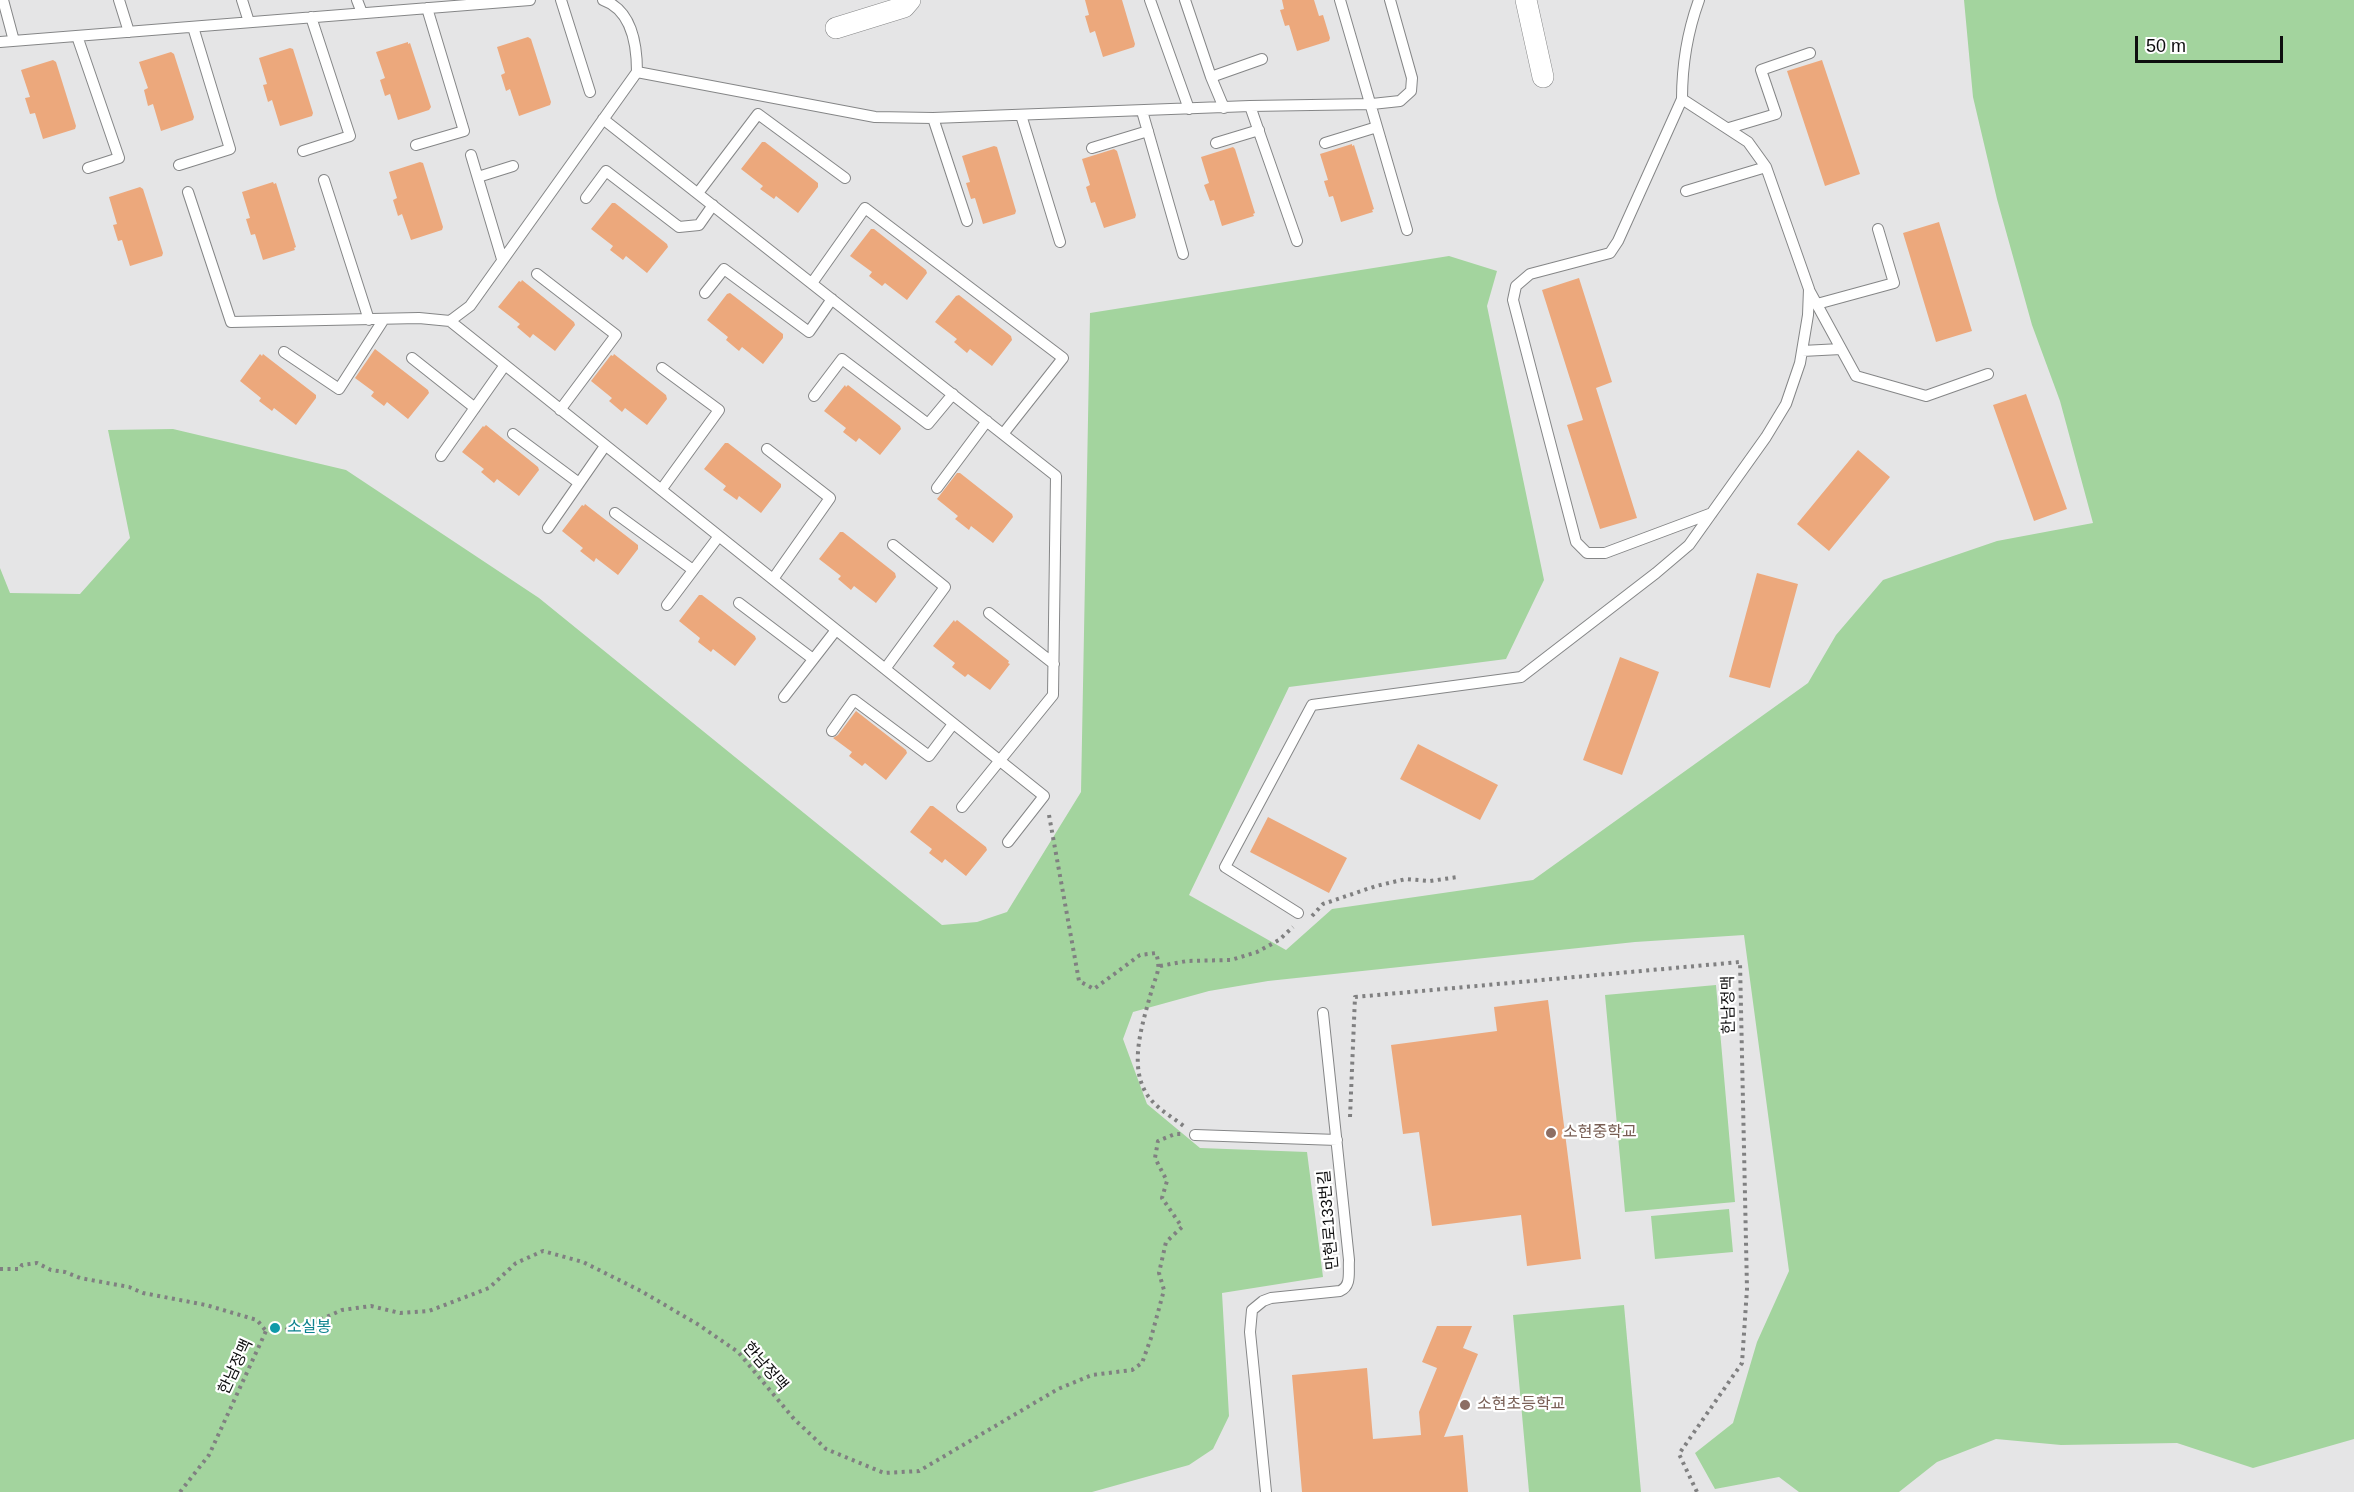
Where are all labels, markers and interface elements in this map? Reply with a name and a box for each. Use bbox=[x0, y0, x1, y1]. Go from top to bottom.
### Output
scale bar bbox=[2138, 24, 2286, 62]
text: 50 m bbox=[2146, 36, 2186, 56]
street label: 한남정맥 bbox=[1719, 975, 1739, 1035]
place label: 소현중학교 bbox=[1563, 1123, 1637, 1143]
marker: 소현중학교 bbox=[1544, 1126, 1558, 1140]
street label: 만현로133번길 bbox=[1315, 1169, 1343, 1271]
place label: 소실봉 bbox=[287, 1318, 331, 1338]
marker: 소실봉 bbox=[268, 1321, 282, 1335]
street label: 한남정맥 bbox=[215, 1336, 257, 1398]
street label: 한남정맥 bbox=[738, 1338, 792, 1396]
place label: 소현초등학교 bbox=[1477, 1395, 1565, 1415]
marker: 소현초등학교 bbox=[1458, 1398, 1472, 1412]

